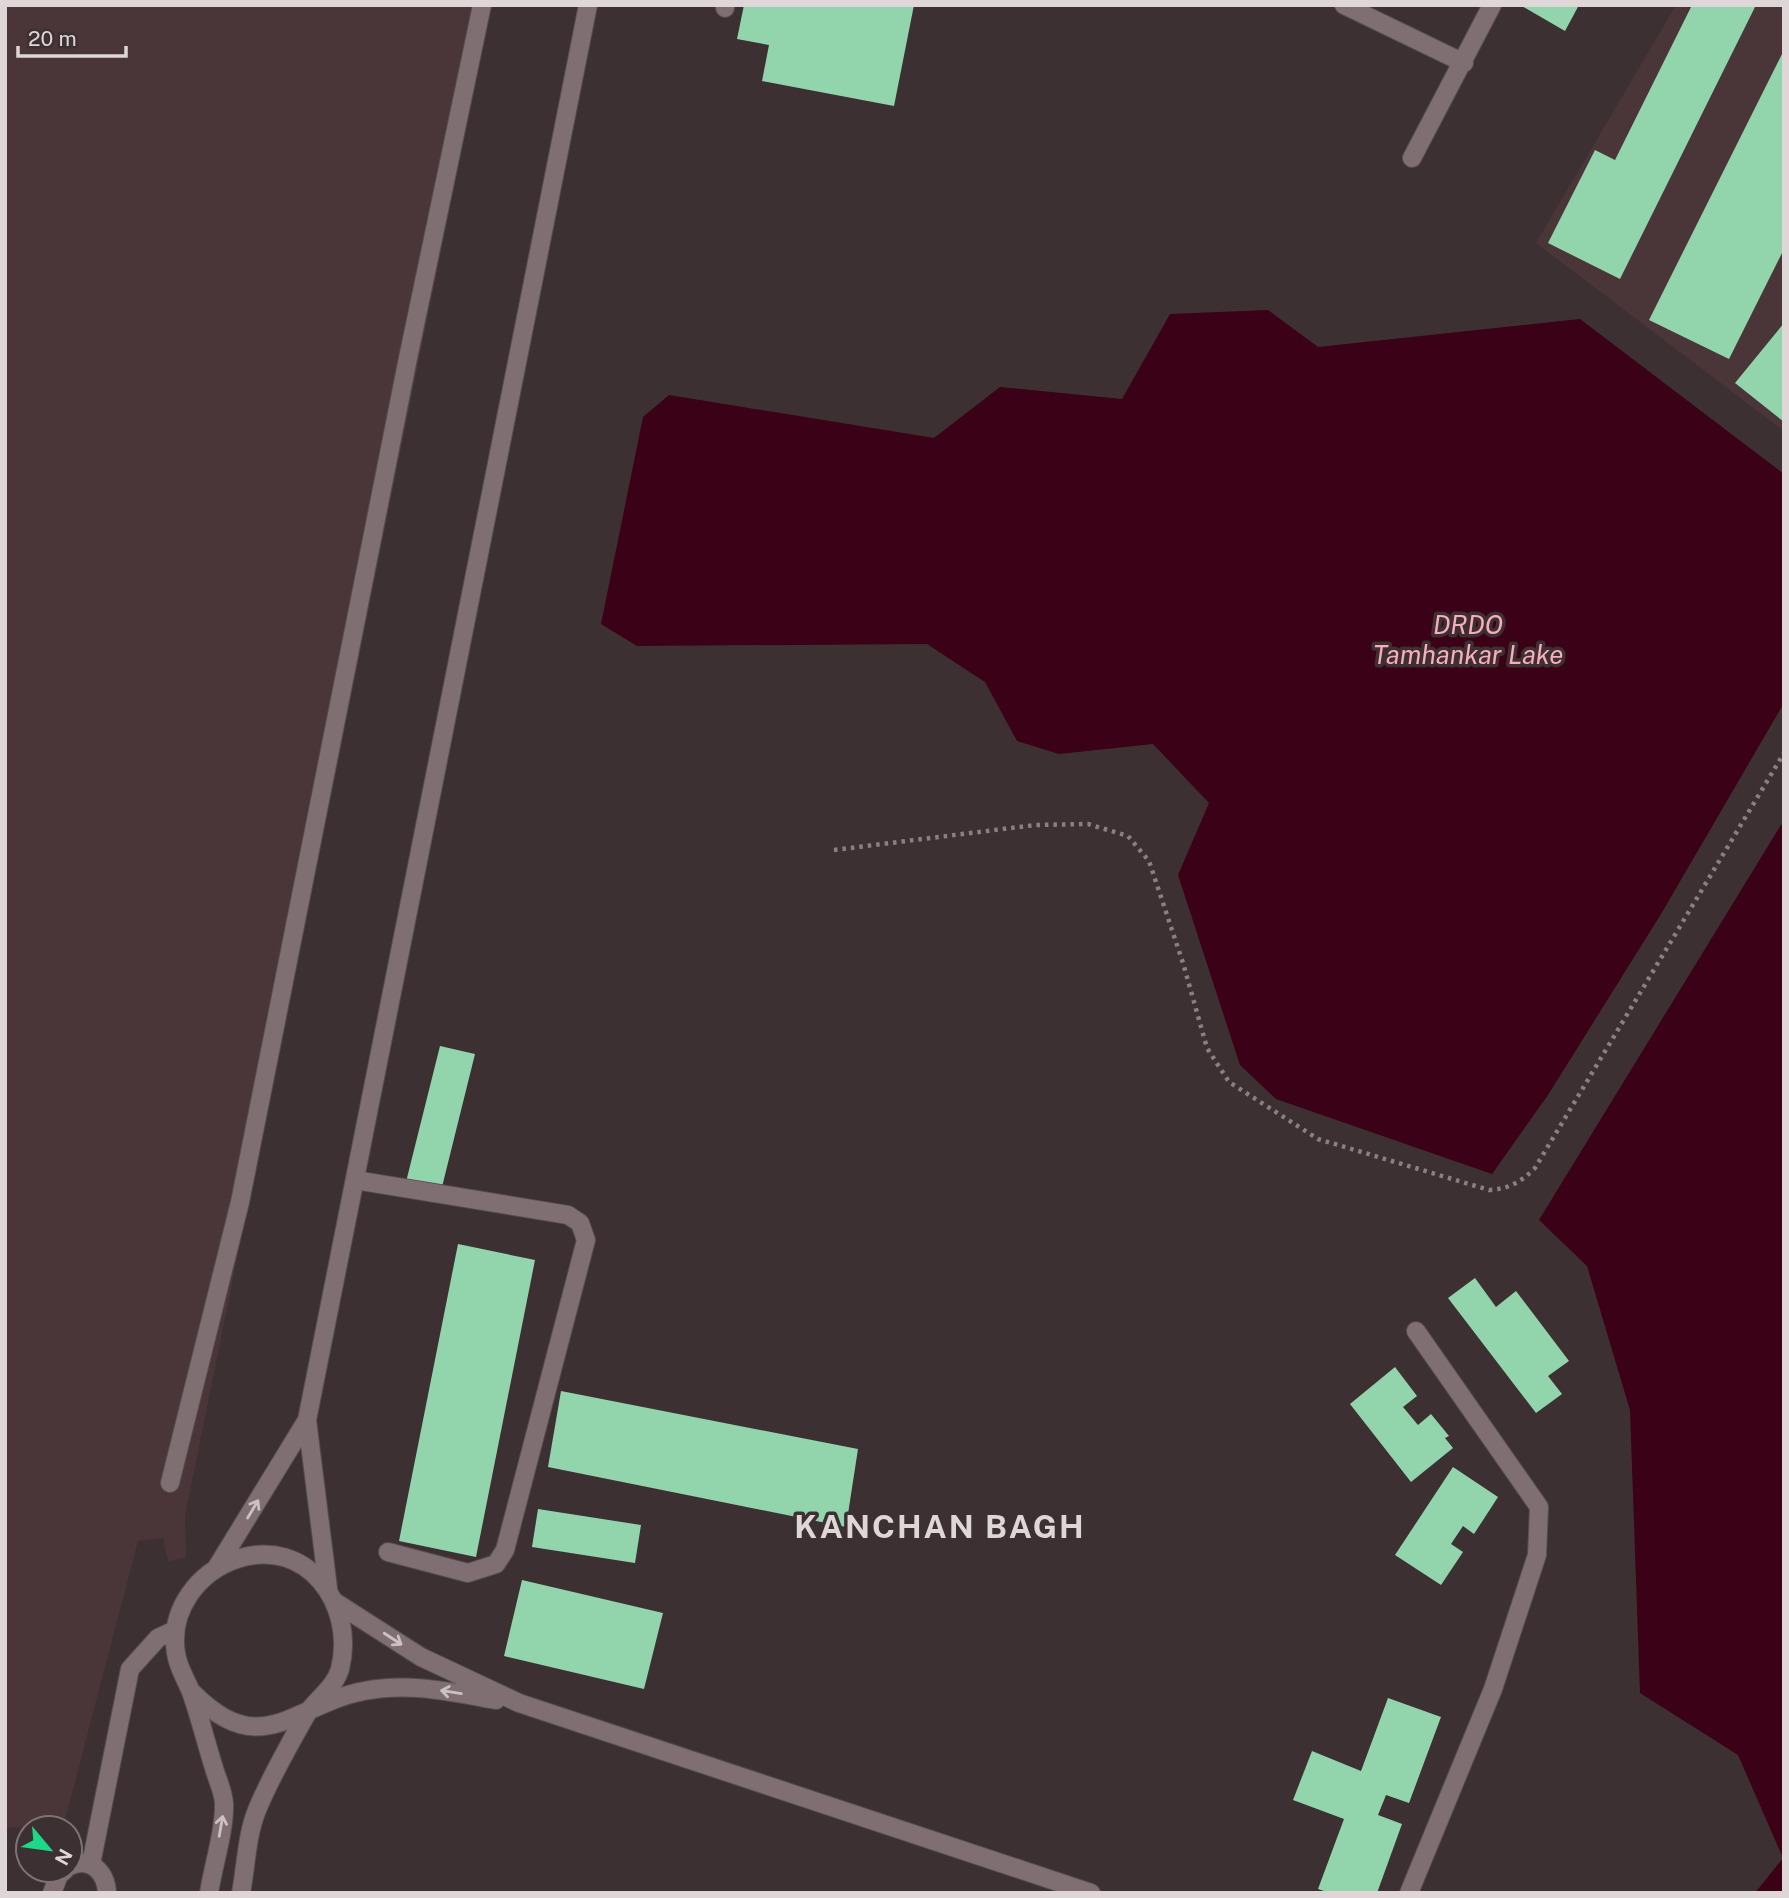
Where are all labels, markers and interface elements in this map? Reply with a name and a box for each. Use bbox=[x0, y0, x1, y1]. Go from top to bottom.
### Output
scale bar bbox=[18, 14, 126, 58]
text: 20 m bbox=[28, 26, 77, 51]
water label: DRDO Tamhankar Lake bbox=[1373, 609, 1563, 670]
one-way arrow bbox=[246, 1500, 260, 1520]
district label: KANCHAN BAGH bbox=[794, 1508, 1086, 1545]
one-way arrow bbox=[383, 1631, 402, 1646]
one-way arrow bbox=[440, 1685, 463, 1698]
north arrow bbox=[14, 1814, 84, 1884]
one-way arrow bbox=[214, 1815, 228, 1837]
text: N bbox=[51, 1845, 77, 1869]

